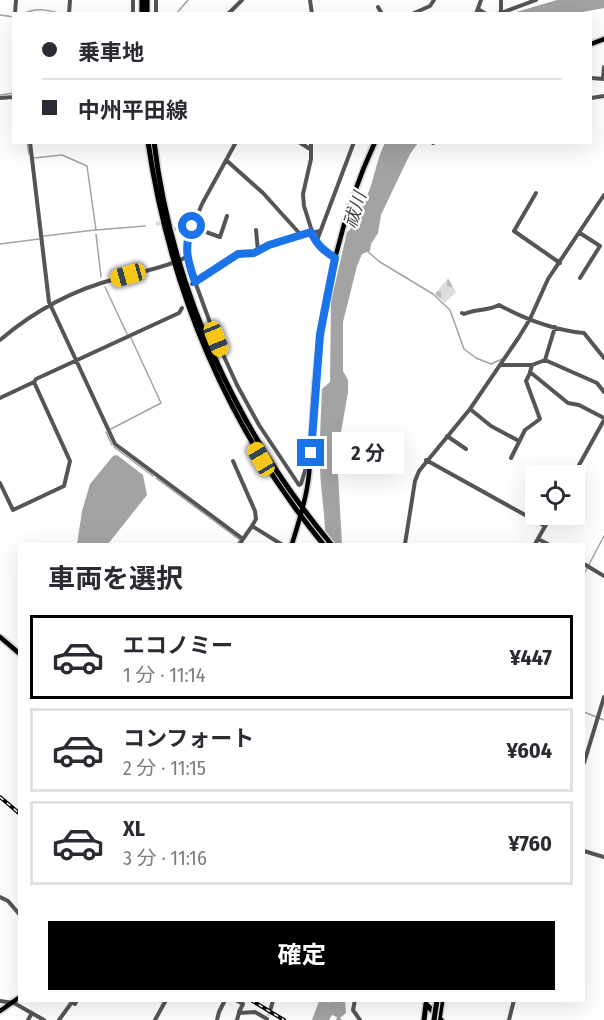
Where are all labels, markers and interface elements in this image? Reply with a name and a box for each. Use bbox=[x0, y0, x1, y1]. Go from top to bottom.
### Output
text: 乗車地 bbox=[78, 39, 144, 66]
text: 中州平田線 bbox=[78, 97, 188, 124]
water label: 祓川 bbox=[339, 188, 372, 231]
route start bbox=[178, 212, 205, 239]
car bbox=[108, 261, 148, 289]
car bbox=[201, 319, 231, 359]
callout: 2 分 bbox=[332, 432, 404, 474]
car bbox=[244, 439, 278, 479]
route end bbox=[297, 439, 324, 466]
text: 2 分 bbox=[351, 441, 385, 465]
map controls bbox=[525, 465, 585, 525]
button: locate bbox=[525, 465, 585, 525]
text: 車両を選択 bbox=[48, 563, 183, 595]
icon: car bbox=[51, 630, 105, 684]
text: エコノミー bbox=[123, 632, 233, 659]
text: ¥447 bbox=[510, 644, 552, 671]
text: 1 分 · 11:14 bbox=[123, 663, 205, 687]
icon: car bbox=[51, 723, 105, 777]
text: コンフォート bbox=[123, 725, 254, 752]
text: ¥604 bbox=[506, 737, 552, 764]
text: 2 分 · 11:15 bbox=[123, 756, 206, 780]
text: XL bbox=[123, 815, 145, 842]
icon: car bbox=[51, 816, 105, 870]
text: ¥760 bbox=[508, 830, 552, 857]
text: 3 分 · 11:16 bbox=[123, 846, 207, 870]
button: 確定 bbox=[48, 921, 555, 990]

